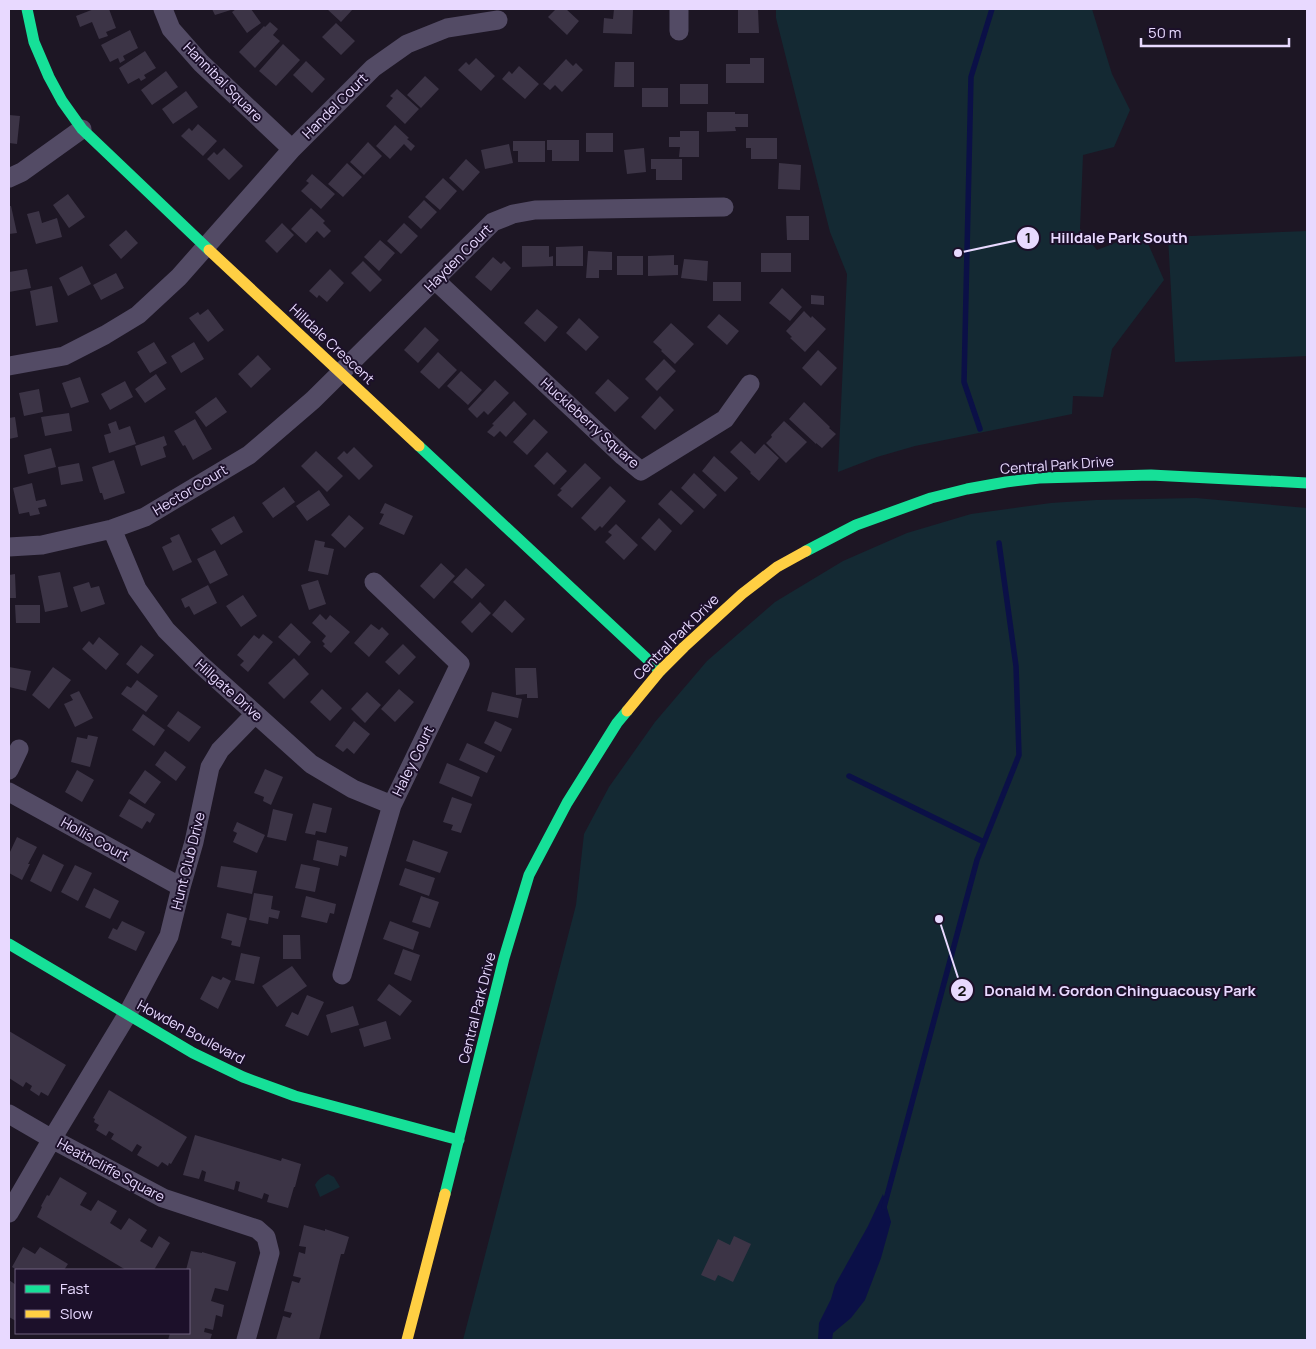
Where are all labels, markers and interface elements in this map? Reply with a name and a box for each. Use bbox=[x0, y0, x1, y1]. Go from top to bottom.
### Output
scale bar bbox=[1141, 15, 1288, 47]
text: 50 m bbox=[1148, 22, 1182, 43]
street label: Hannibal Square bbox=[179, 38, 267, 126]
street label: Handel Court bbox=[298, 68, 372, 143]
street label: Hayden Court bbox=[420, 219, 496, 296]
callout: Hilldale Park South bbox=[1015, 223, 1197, 253]
text: 1 bbox=[1025, 227, 1031, 248]
text: Hilldale Park South bbox=[1050, 227, 1188, 248]
street label: Hilldale Crescent bbox=[286, 299, 379, 388]
street label: Huckleberry Square bbox=[537, 373, 644, 472]
street label: Central Park Drive bbox=[999, 451, 1114, 478]
street label: Hector Court bbox=[149, 460, 231, 519]
street label: Central Park Drive bbox=[629, 590, 723, 684]
street label: Hillgate Drive bbox=[192, 654, 267, 725]
street label: Haley Court bbox=[387, 722, 438, 799]
street label: Hunt Club Drive bbox=[166, 810, 209, 912]
street label: Hollis Court bbox=[58, 812, 133, 865]
street label: Central Park Drive bbox=[454, 950, 500, 1065]
callout: Donald M. Gordon Chinguacousy Park bbox=[949, 975, 1265, 1005]
text: 2 bbox=[958, 980, 967, 1001]
text: Donald M. Gordon Chinguacousy Park bbox=[984, 980, 1257, 1001]
street label: Howden Boulevard bbox=[134, 995, 248, 1068]
street label: Heathcliffe Square bbox=[54, 1133, 168, 1206]
legend bbox=[15, 1269, 190, 1334]
text: Fast bbox=[60, 1278, 89, 1299]
text: Slow bbox=[60, 1303, 93, 1324]

